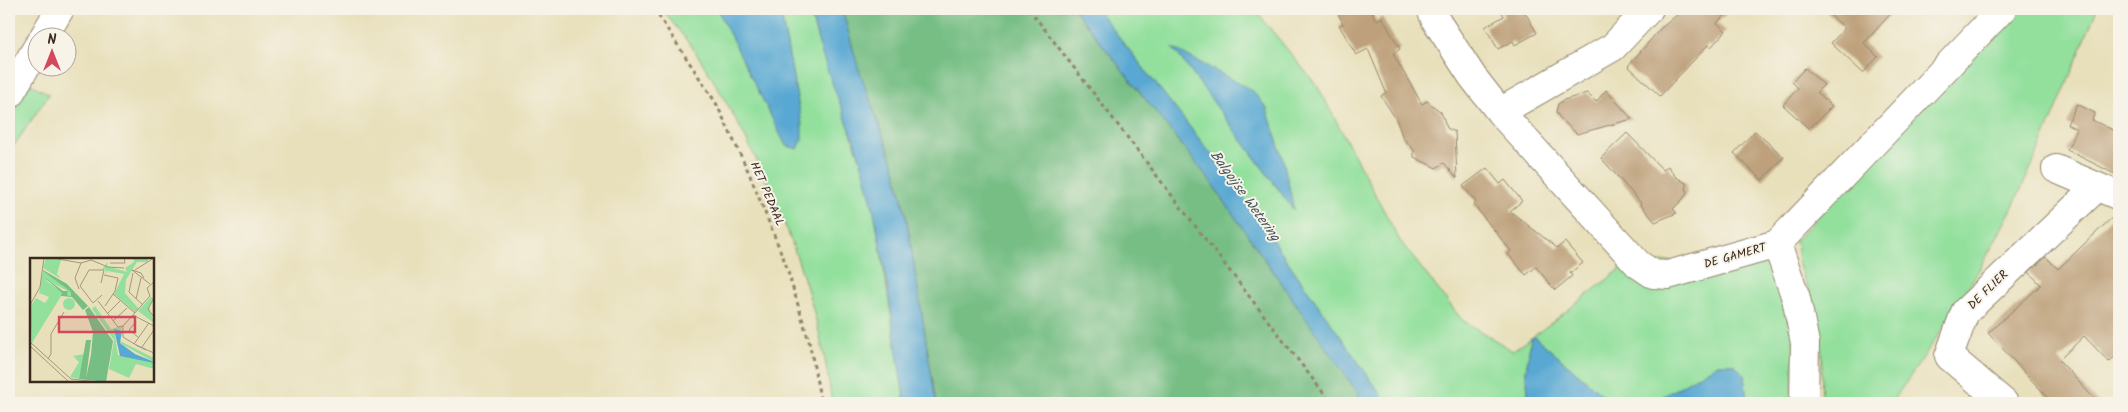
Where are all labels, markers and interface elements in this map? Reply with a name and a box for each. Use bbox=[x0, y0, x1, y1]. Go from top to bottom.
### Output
north arrow bbox=[28, 28, 78, 78]
text: N bbox=[48, 29, 57, 51]
water label: Balgoijse Wetering bbox=[1204, 146, 1286, 247]
street label: HET PEDAAL bbox=[745, 159, 789, 229]
street label: DE GAMERT bbox=[1702, 238, 1770, 274]
inset map bbox=[30, 258, 154, 382]
street label: DE FLIER bbox=[1963, 266, 2013, 314]

